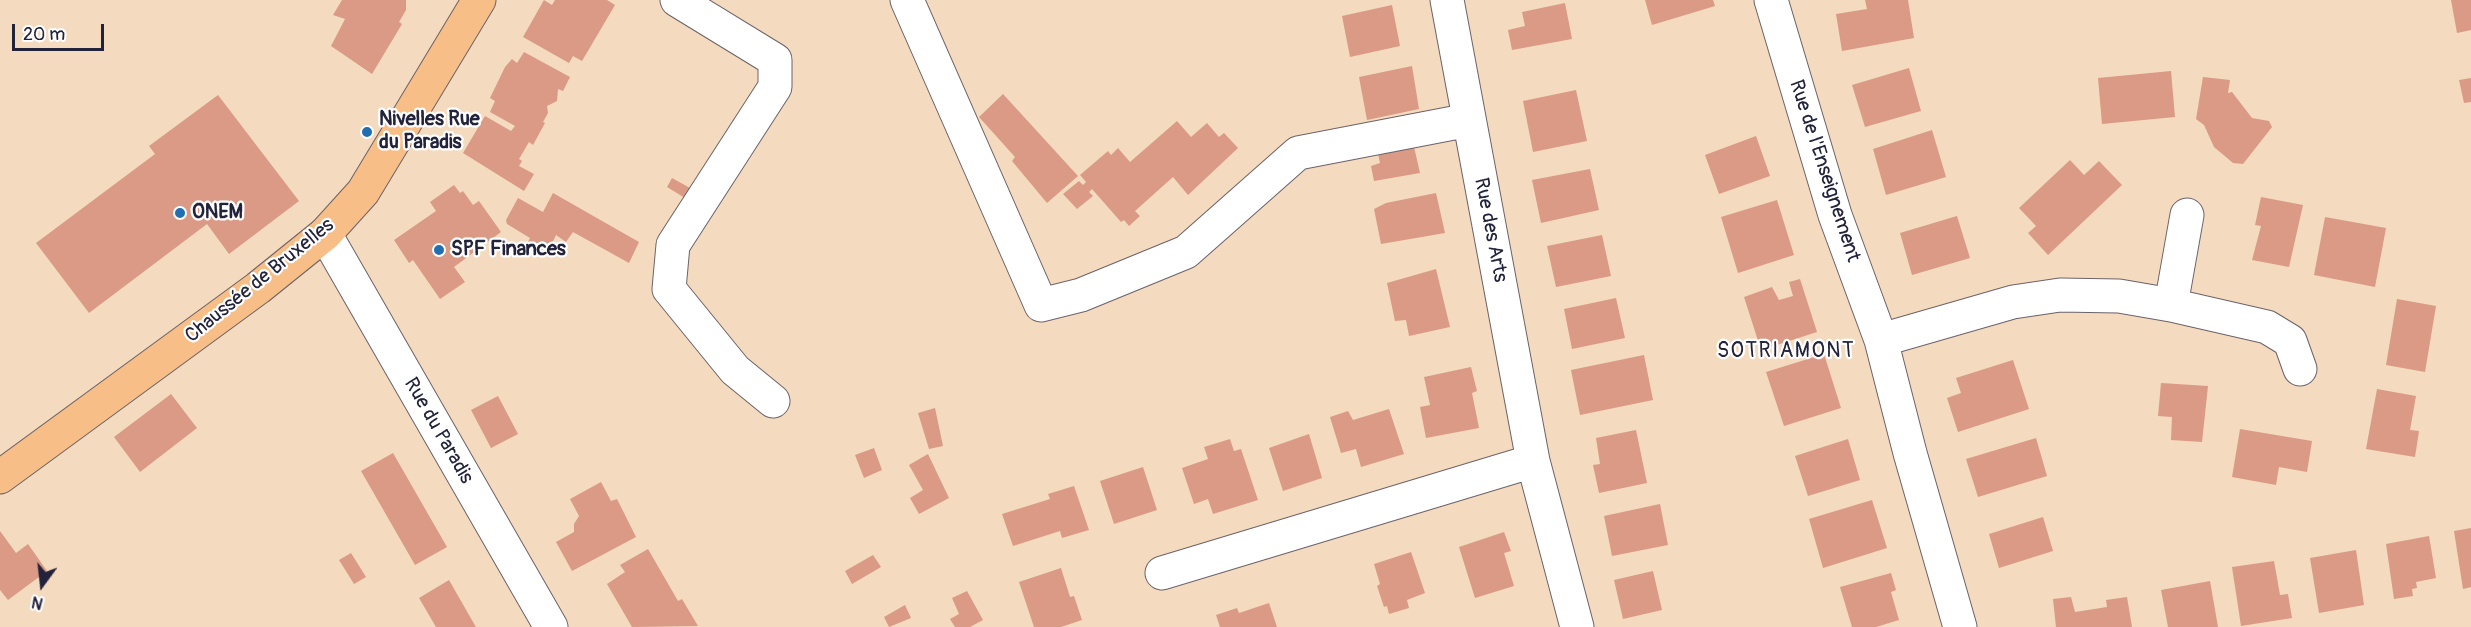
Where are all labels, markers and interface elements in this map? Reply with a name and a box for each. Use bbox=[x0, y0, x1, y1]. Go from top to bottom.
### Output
scale bar bbox=[15, 12, 106, 50]
text: 20 m bbox=[23, 23, 65, 46]
street label: Rue de l'Enseignement bbox=[1783, 77, 1865, 265]
place label: Nivelles Rue du Paradis bbox=[379, 108, 480, 155]
marker: Nivelles Rue du Paradis bbox=[360, 125, 374, 139]
street label: Rue des Arts bbox=[1468, 176, 1512, 284]
place label: ONEM bbox=[192, 201, 243, 225]
marker: ONEM bbox=[173, 206, 187, 220]
street label: Chaussée de Bruxelles bbox=[181, 214, 339, 348]
place label: SPF Finances bbox=[451, 238, 566, 262]
marker: SPF Finances bbox=[432, 243, 446, 257]
district label: SOTRIAMONT bbox=[1717, 339, 1855, 365]
street label: Rue du Paradis bbox=[398, 374, 478, 488]
north arrow bbox=[12, 555, 72, 615]
text: N bbox=[30, 591, 45, 613]

